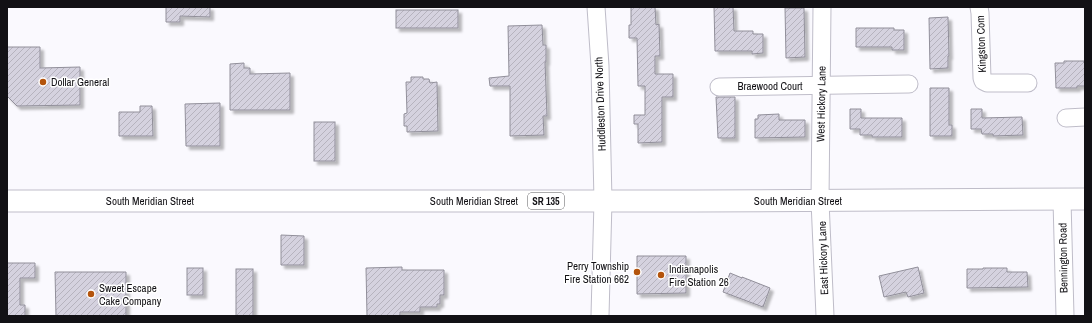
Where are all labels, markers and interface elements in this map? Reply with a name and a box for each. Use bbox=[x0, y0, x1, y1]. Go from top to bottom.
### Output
street label: Kingston Com bbox=[973, 15, 989, 73]
street label: Huddleston Drive North bbox=[591, 57, 609, 151]
street label: West Hickory Lane bbox=[813, 66, 829, 142]
place label: Dollar General bbox=[51, 75, 109, 89]
marker: Dollar General bbox=[38, 77, 48, 87]
street label: Braewood Court bbox=[737, 79, 803, 93]
road number: SR 135 bbox=[528, 193, 564, 209]
street label: South Meridian Street bbox=[106, 194, 195, 208]
street label: South Meridian Street bbox=[430, 194, 519, 208]
street label: South Meridian Street bbox=[754, 194, 843, 208]
street label: East Hickory Lane bbox=[815, 221, 831, 295]
street label: Bennington Road bbox=[1055, 223, 1071, 293]
place label: Perry Township Fire Station 662 bbox=[564, 259, 629, 286]
place label: Indianapolis Fire Station 26 bbox=[669, 262, 729, 289]
marker: Perry Township Fire Station 662 bbox=[632, 267, 642, 277]
marker: Indianapolis Fire Station 26 bbox=[656, 270, 666, 280]
place label: Sweet Escape Cake Company bbox=[99, 281, 162, 308]
marker: Sweet Escape Cake Company bbox=[86, 289, 96, 299]

